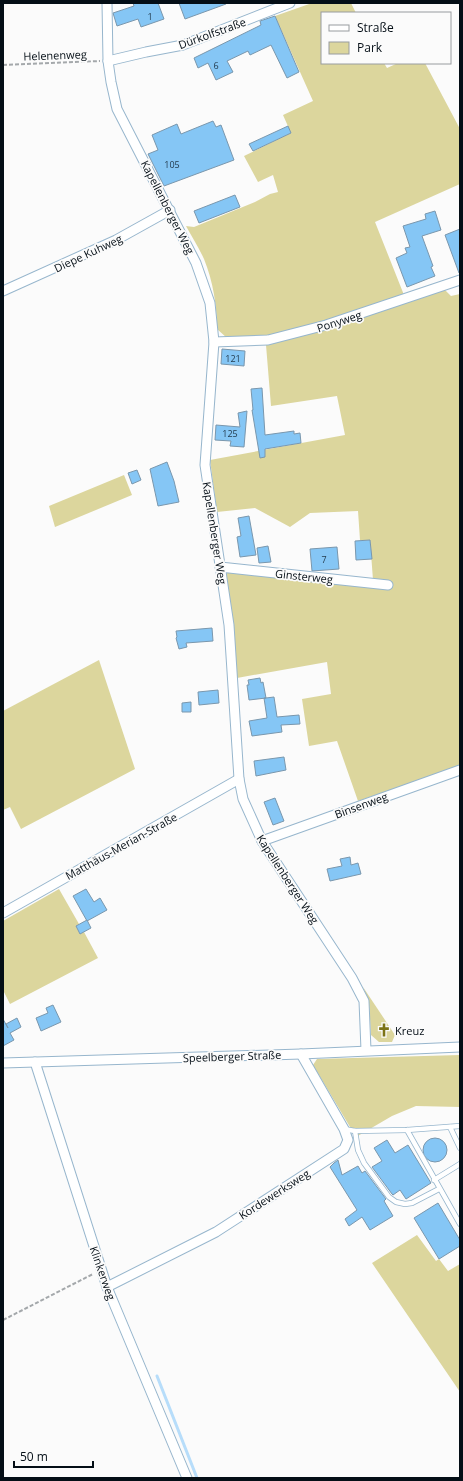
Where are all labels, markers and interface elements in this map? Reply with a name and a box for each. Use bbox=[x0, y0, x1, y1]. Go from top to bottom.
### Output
house number: 1 bbox=[147, 10, 153, 23]
legend bbox=[321, 12, 451, 64]
street label: Dürkolfstraße bbox=[176, 14, 248, 52]
text: Straße bbox=[357, 19, 394, 36]
text: Park bbox=[357, 39, 383, 56]
street label: Helenenweg bbox=[23, 46, 87, 64]
house number: 6 bbox=[213, 59, 219, 72]
street label: Kapellenberger Weg bbox=[138, 158, 198, 257]
house number: 105 bbox=[164, 158, 180, 171]
street label: Diepe Kuhweg bbox=[51, 231, 125, 275]
street label: Ponyweg bbox=[315, 307, 363, 335]
house number: 121 bbox=[225, 352, 241, 365]
house number: 125 bbox=[222, 427, 238, 440]
street label: Kapellenberger Weg bbox=[200, 481, 231, 585]
house number: 7 bbox=[321, 553, 327, 566]
street label: Ginsterweg bbox=[274, 566, 334, 586]
street label: Binsenweg bbox=[332, 788, 390, 822]
street label: Matthäus-Merian-Straße bbox=[62, 809, 180, 883]
street label: Kapellenberger Weg bbox=[254, 832, 322, 926]
church icon: Kreuz bbox=[376, 1022, 392, 1038]
place label: Kreuz bbox=[395, 1023, 424, 1038]
street label: Speelberger Straße bbox=[183, 1047, 281, 1065]
street label: Kordewerksweg bbox=[236, 1165, 312, 1223]
street label: Klinkerweg bbox=[87, 1244, 119, 1302]
scale bar bbox=[14, 1443, 93, 1469]
text: 50 m bbox=[20, 1448, 48, 1465]

